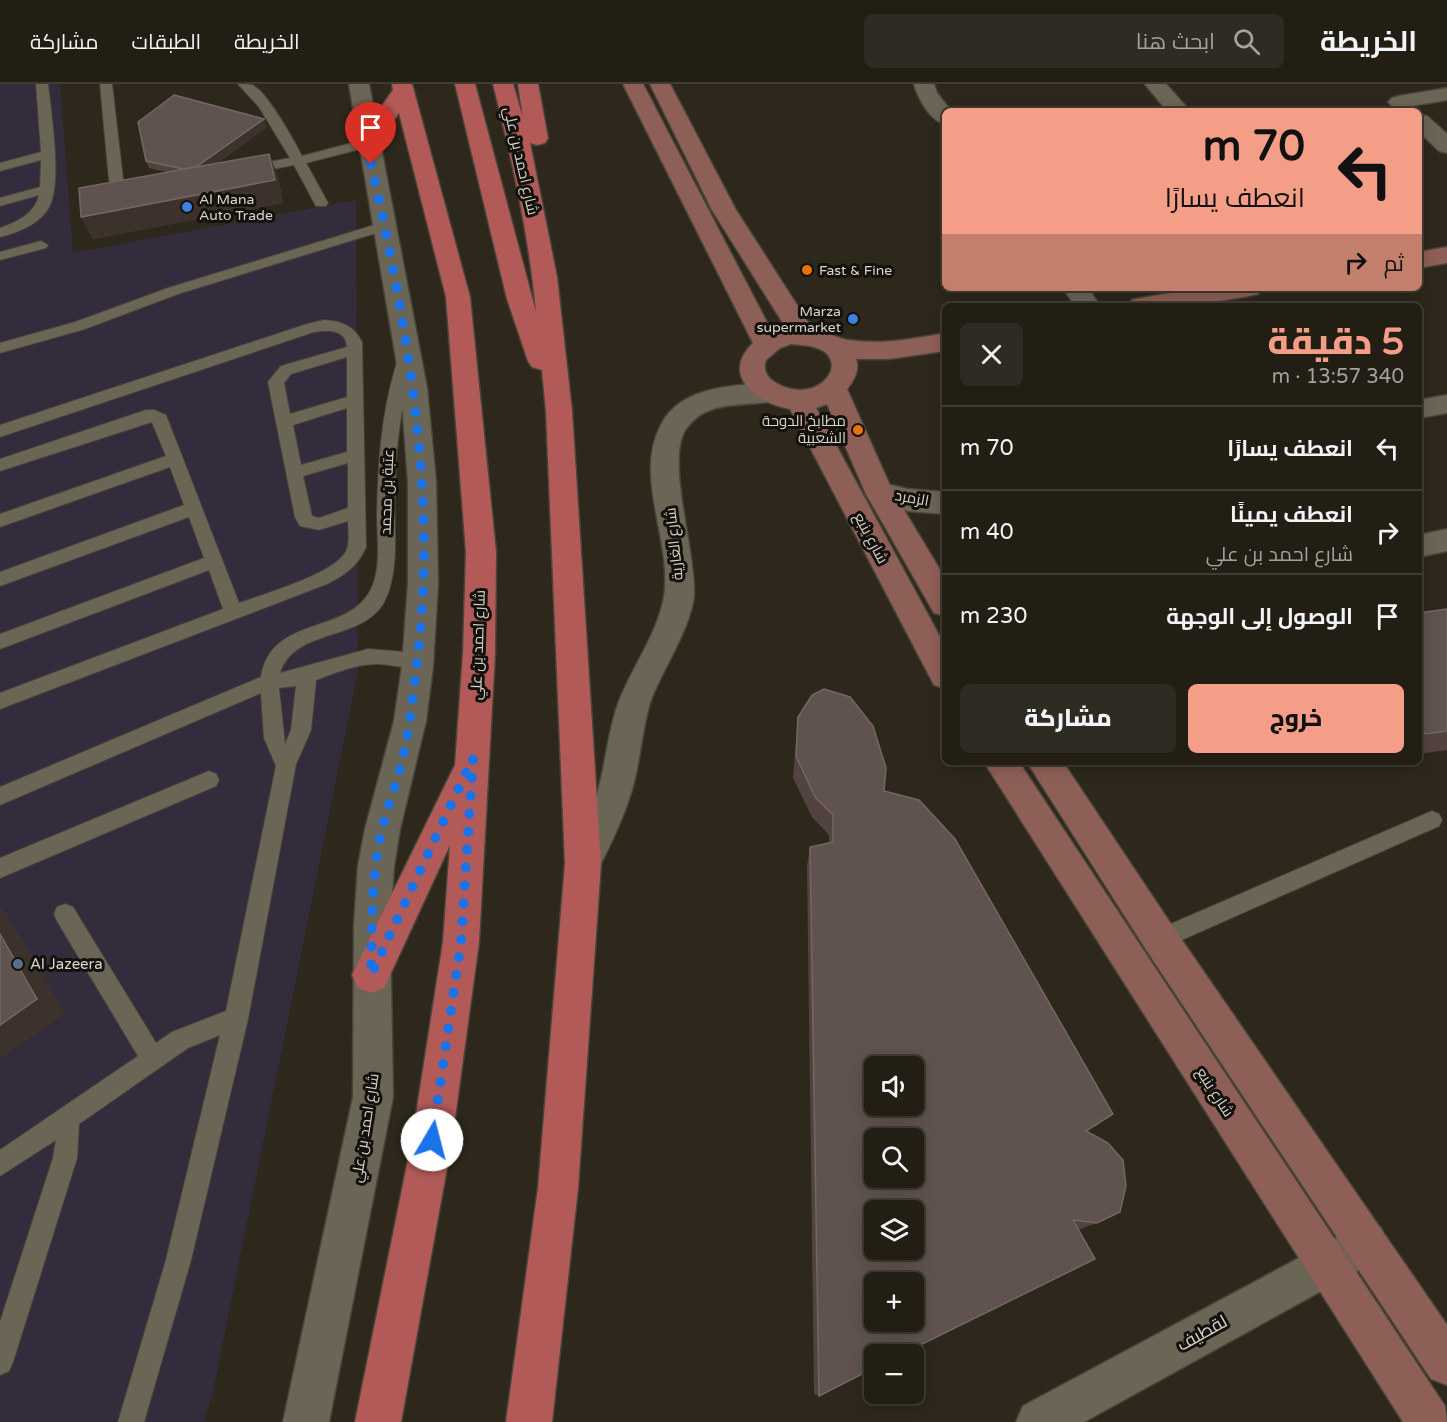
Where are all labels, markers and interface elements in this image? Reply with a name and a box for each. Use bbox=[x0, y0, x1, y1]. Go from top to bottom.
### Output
search box bbox=[864, 14, 1284, 68]
icon: search bbox=[1230, 25, 1263, 58]
text: الخريطة bbox=[1320, 25, 1417, 59]
text: ابحث هنا bbox=[1136, 29, 1215, 55]
text: مشاركة bbox=[30, 30, 99, 55]
text: الطبقات bbox=[132, 30, 201, 55]
text: الخريطة bbox=[234, 30, 300, 55]
pin bbox=[345, 102, 396, 164]
street label: شارع احمد بن علي bbox=[497, 105, 542, 217]
icon: arrive bbox=[354, 111, 387, 144]
text: 70 m bbox=[1203, 121, 1305, 172]
icon: left bbox=[1326, 132, 1404, 210]
text: انعطف يسارًا bbox=[1165, 182, 1305, 215]
place label: Al Mana Auto Trade bbox=[199, 191, 273, 224]
marker: Al Mana Auto Trade bbox=[180, 200, 194, 214]
icon: right bbox=[1339, 246, 1372, 279]
text: ثم bbox=[1384, 251, 1404, 277]
place label: Fast & Fine bbox=[819, 262, 892, 279]
marker: Fast & Fine bbox=[800, 263, 814, 277]
place label: Marza supermarket bbox=[757, 303, 842, 336]
marker: Marza supermarket bbox=[846, 312, 860, 326]
text: 5 دقيقة bbox=[1267, 321, 1404, 364]
button: close bbox=[960, 323, 1023, 386]
text: 340 m · 13:57 bbox=[1272, 365, 1404, 389]
place label: مطابخ الدوحة الشعبية bbox=[762, 412, 846, 447]
marker: مطابخ الدوحة الشعبية bbox=[851, 423, 865, 437]
icon: left bbox=[1371, 432, 1404, 465]
text: 70 m bbox=[960, 435, 1014, 461]
text: انعطف يسارًا bbox=[1227, 436, 1353, 462]
street label: عتبة بن محمد bbox=[377, 449, 398, 535]
street label: الزمرد bbox=[894, 486, 930, 510]
text: انعطف يمينًا bbox=[1230, 502, 1353, 528]
street label: شارع الغارية bbox=[661, 507, 689, 581]
street label: شارع ينبع bbox=[848, 509, 892, 568]
icon: right bbox=[1371, 516, 1404, 549]
text: 40 m bbox=[960, 519, 1014, 545]
text: شارع احمد بن علي bbox=[1206, 543, 1353, 567]
street label: شارع احمد بن علي bbox=[467, 590, 492, 701]
icon: arrive bbox=[1371, 600, 1404, 633]
text: 230 m bbox=[960, 603, 1027, 629]
text: الوصول إلى الوجهة bbox=[1166, 604, 1353, 630]
button: مشاركة bbox=[960, 684, 1176, 753]
button: خروج bbox=[1188, 684, 1404, 753]
place label: Al Jazeera bbox=[30, 955, 103, 973]
marker: Al Jazeera bbox=[11, 957, 25, 971]
map controls bbox=[864, 1056, 924, 1404]
button: sound bbox=[864, 1056, 924, 1116]
street label: شارع ينبع bbox=[1191, 1064, 1238, 1121]
street label: شارع احمد بن علي bbox=[347, 1072, 385, 1184]
position arrow bbox=[400, 1108, 464, 1172]
button: search bbox=[864, 1128, 924, 1188]
button: layers bbox=[864, 1200, 924, 1260]
button: + bbox=[864, 1272, 924, 1332]
street label: لقطيف bbox=[1173, 1310, 1231, 1356]
button: − bbox=[864, 1344, 924, 1404]

